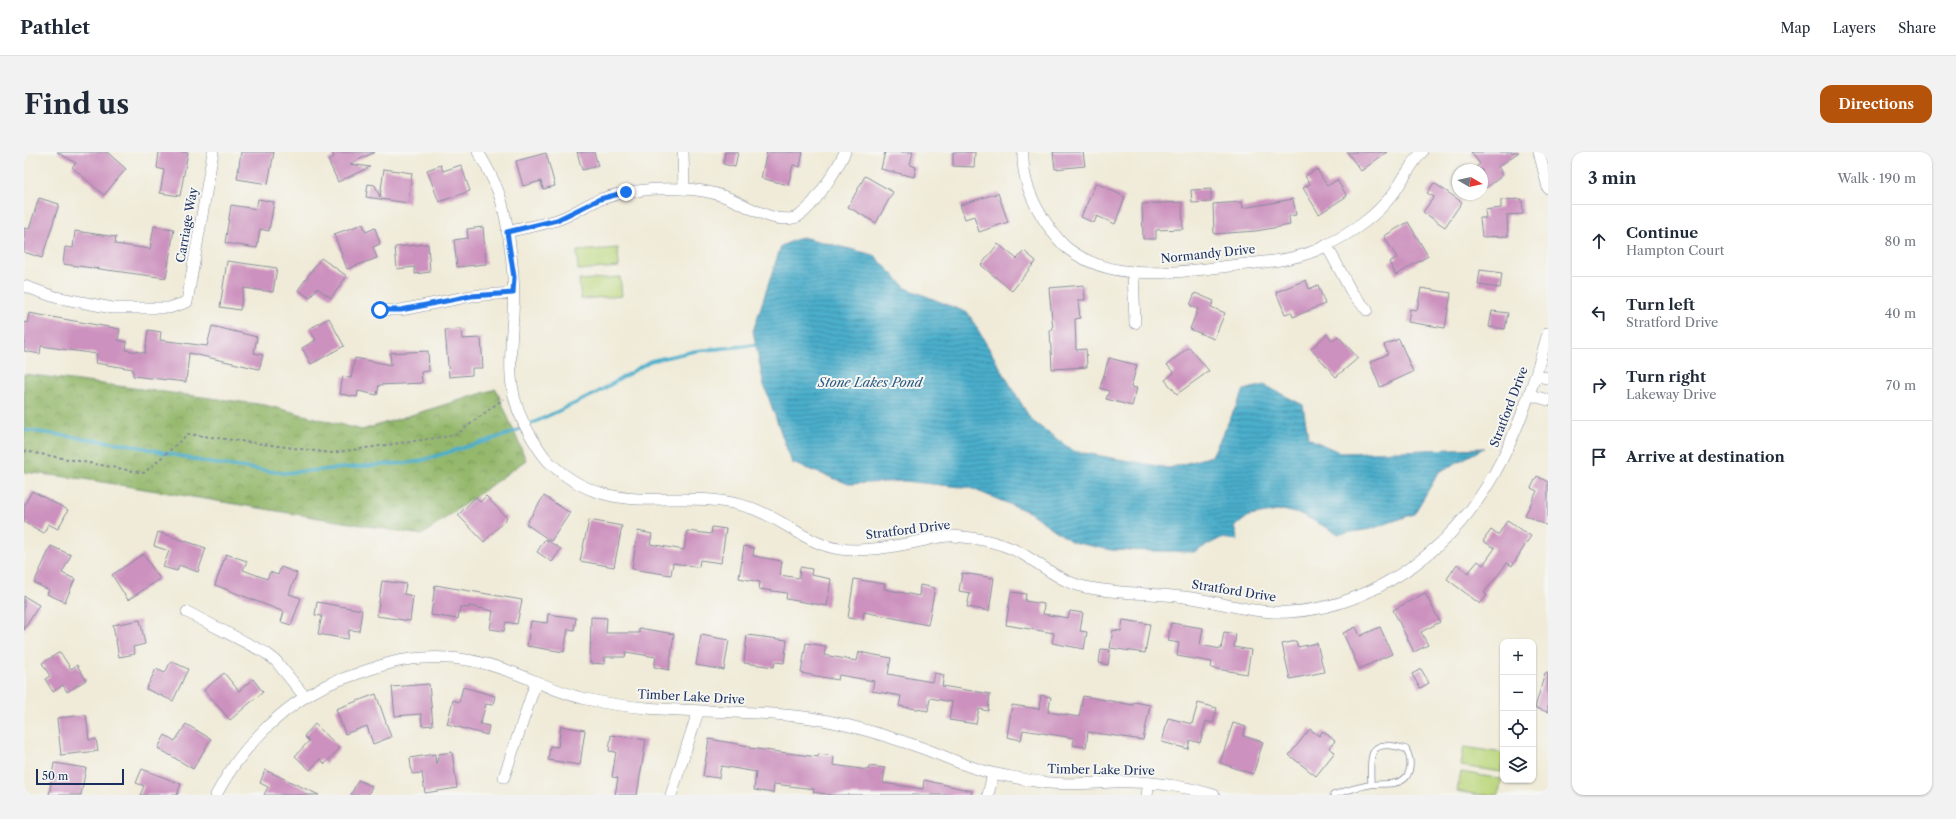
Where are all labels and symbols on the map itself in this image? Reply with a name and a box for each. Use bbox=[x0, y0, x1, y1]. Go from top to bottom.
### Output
north arrow bbox=[1452, 164, 1488, 200]
route end bbox=[617, 183, 635, 201]
street label: Carriage Way bbox=[173, 186, 201, 264]
street label: Normandy Drive bbox=[1160, 241, 1256, 266]
route start bbox=[371, 301, 389, 319]
street label: Stratford Drive bbox=[1486, 364, 1531, 449]
water label: Stone Lakes Pond bbox=[817, 374, 923, 390]
street label: Stratford Drive bbox=[865, 517, 951, 542]
street label: Stratford Drive bbox=[1191, 576, 1278, 605]
street label: Timber Lake Drive bbox=[637, 686, 745, 707]
street label: Timber Lake Drive bbox=[1047, 761, 1155, 778]
scale bar bbox=[36, 767, 124, 786]

